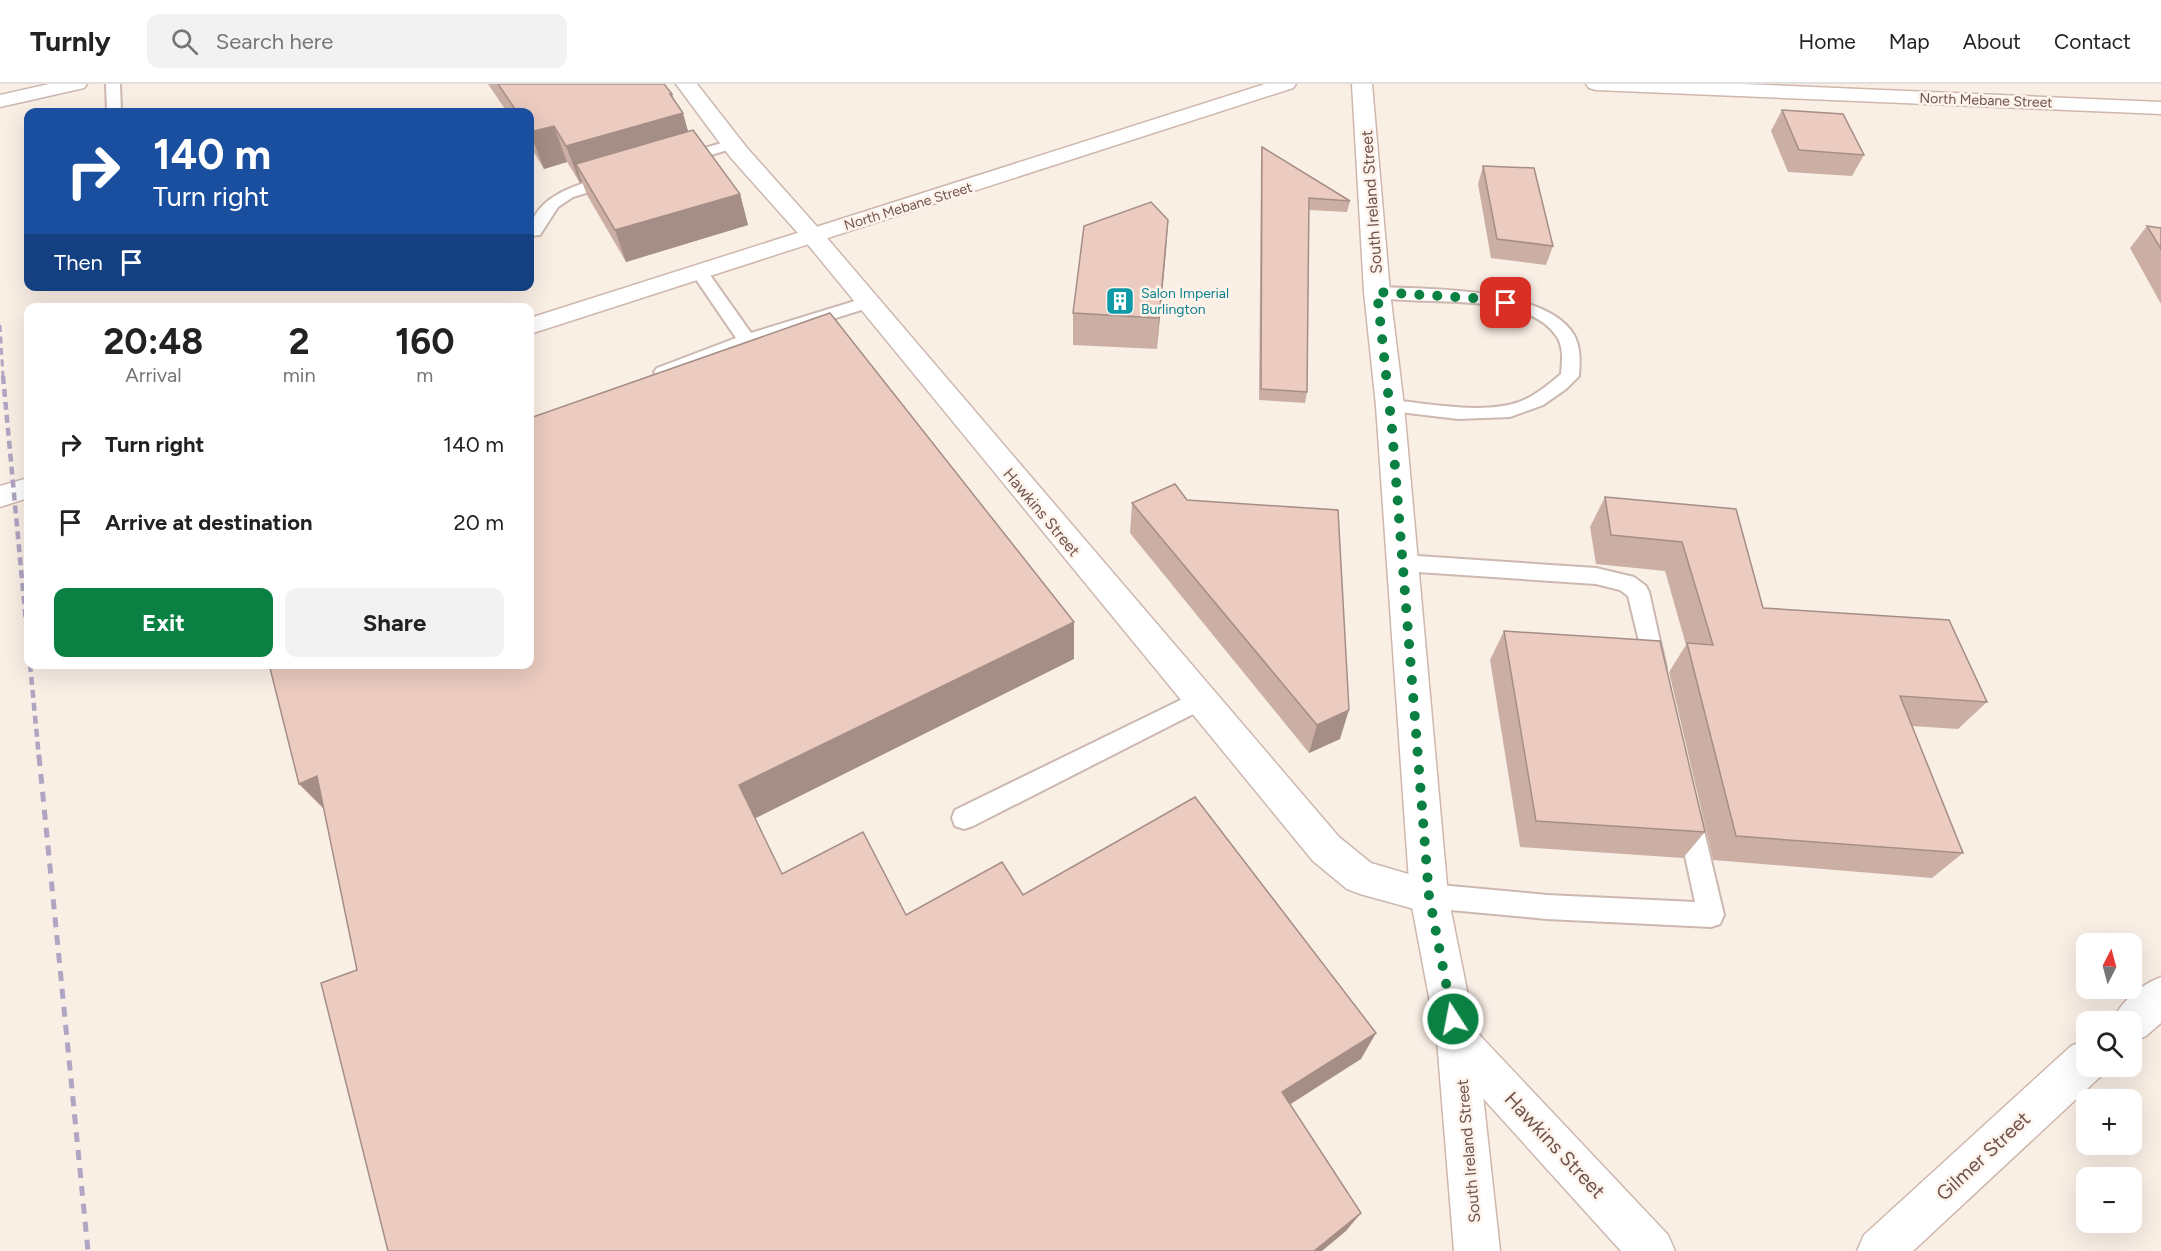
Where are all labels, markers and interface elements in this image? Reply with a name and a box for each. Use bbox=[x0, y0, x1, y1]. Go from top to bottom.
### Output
search box bbox=[147, 14, 567, 68]
text: Turnly bbox=[30, 24, 111, 58]
icon: search bbox=[168, 25, 201, 58]
text: Search here bbox=[216, 28, 333, 55]
text: Home bbox=[1799, 29, 1856, 54]
text: Map bbox=[1889, 29, 1930, 54]
text: About bbox=[1963, 29, 2021, 54]
text: Contact bbox=[2054, 29, 2131, 54]
street label: North Mebane Street bbox=[1919, 90, 2053, 111]
text: 140 m bbox=[153, 129, 271, 180]
street label: South Ireland Street bbox=[1357, 129, 1386, 275]
icon: right bbox=[54, 132, 132, 210]
street label: North Mebane Street bbox=[842, 179, 974, 234]
text: Turn right bbox=[153, 180, 269, 213]
icon: arrive bbox=[115, 246, 148, 279]
text: Then bbox=[54, 249, 103, 276]
pin bbox=[1480, 277, 1531, 328]
building icon: Salon Imperial Burlington bbox=[1104, 285, 1136, 317]
place label: Salon Imperial Burlington bbox=[1141, 285, 1229, 318]
icon: arrive bbox=[1489, 286, 1522, 319]
text: 20:48 bbox=[103, 320, 203, 363]
text: 2 bbox=[289, 320, 310, 363]
text: 160 bbox=[395, 320, 455, 363]
text: Arrival bbox=[125, 363, 182, 387]
text: min bbox=[283, 363, 316, 387]
text: m bbox=[416, 363, 433, 387]
icon: right bbox=[54, 428, 87, 461]
text: Turn right bbox=[105, 431, 204, 458]
text: 140 m bbox=[443, 431, 504, 458]
street label: Hawkins Street bbox=[999, 464, 1084, 560]
icon: arrive bbox=[54, 506, 87, 539]
text: Arrive at destination bbox=[105, 509, 313, 536]
text: 20 m bbox=[453, 509, 504, 536]
button: Exit bbox=[54, 588, 273, 657]
button: Share bbox=[285, 588, 504, 657]
north arrow bbox=[2076, 933, 2142, 999]
map controls bbox=[2076, 933, 2142, 1233]
position arrow bbox=[1421, 987, 1485, 1051]
button: search bbox=[2076, 1011, 2142, 1077]
street label: South Ireland Street bbox=[1453, 1078, 1484, 1224]
street label: Hawkins Street bbox=[1500, 1087, 1610, 1203]
button: + bbox=[2076, 1089, 2142, 1155]
street label: Gilmer Street bbox=[1931, 1106, 2035, 1206]
button: − bbox=[2076, 1167, 2142, 1233]

